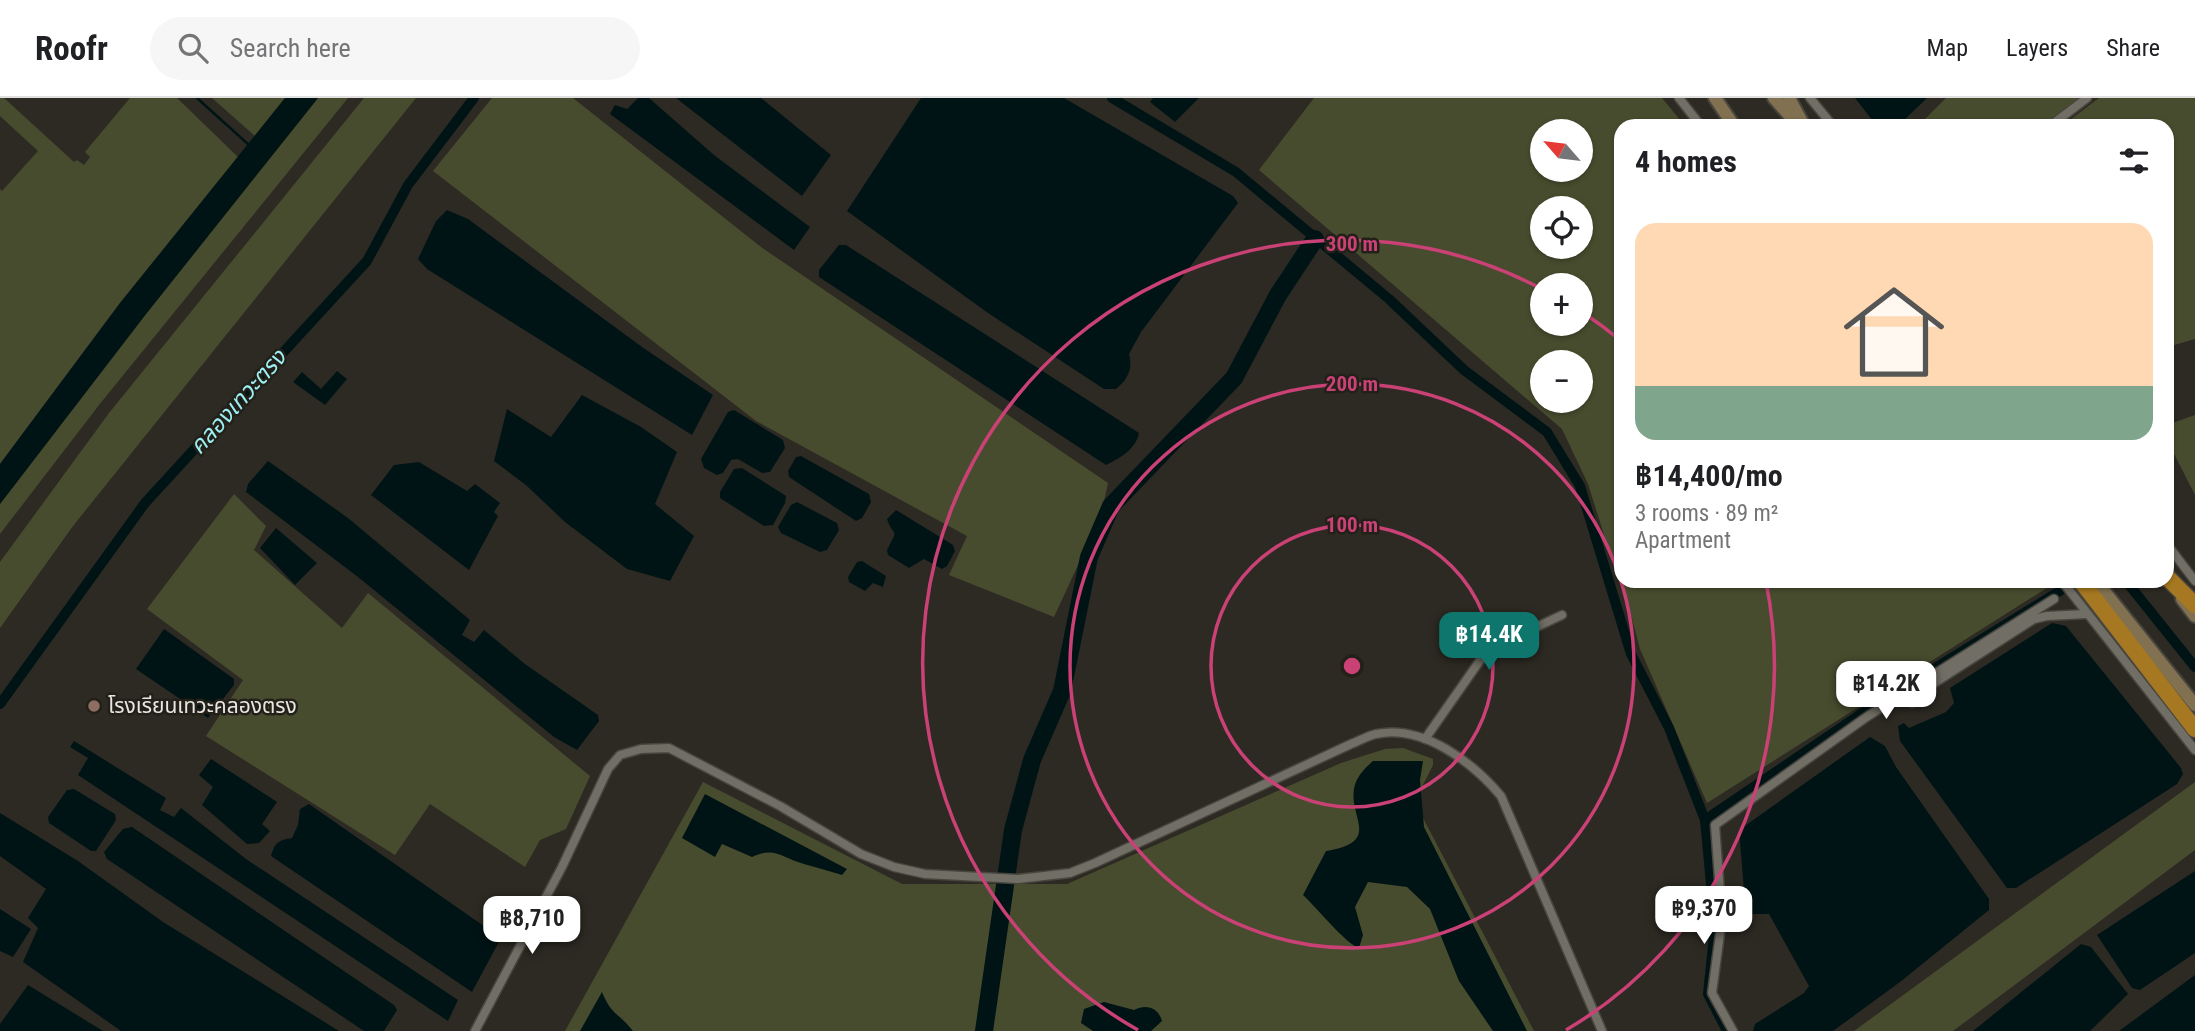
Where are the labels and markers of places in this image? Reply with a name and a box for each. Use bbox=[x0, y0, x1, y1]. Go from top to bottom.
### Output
pin: ฿14.4K bbox=[1432, 612, 1546, 672]
centre of rings bbox=[1340, 654, 1364, 678]
pin: ฿14.2K bbox=[1829, 662, 1943, 721]
place label: โรงเรียนเทวะคลองตรง bbox=[108, 694, 297, 718]
marker: โรงเรียนเทวะคลองตรง bbox=[86, 698, 102, 714]
pin: ฿9,370 bbox=[1647, 886, 1761, 946]
pin: ฿8,710 bbox=[475, 896, 589, 956]

